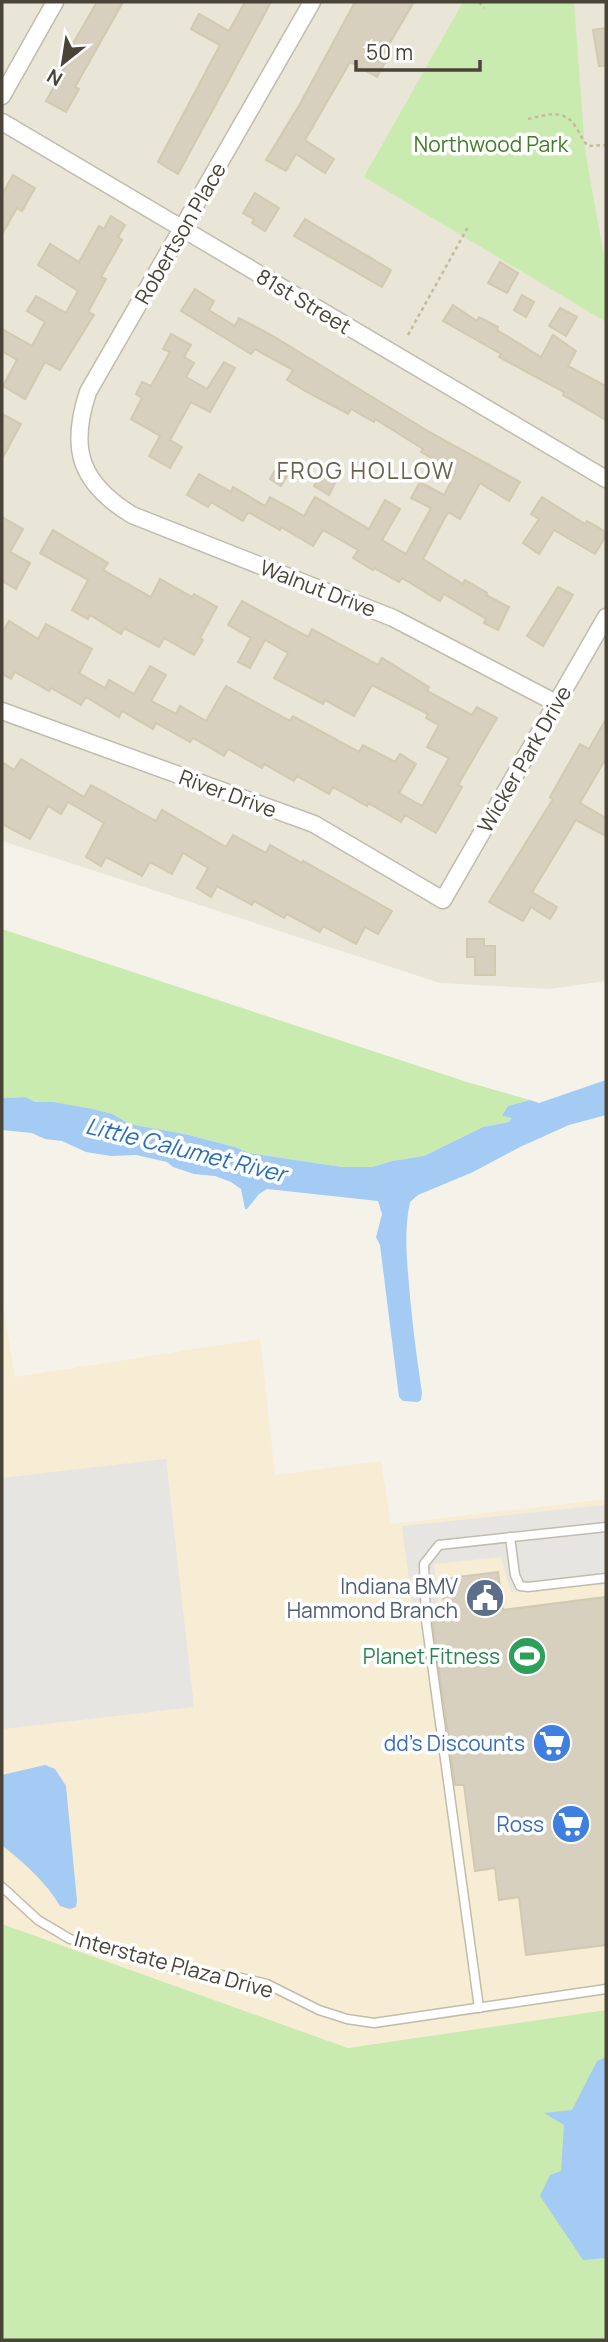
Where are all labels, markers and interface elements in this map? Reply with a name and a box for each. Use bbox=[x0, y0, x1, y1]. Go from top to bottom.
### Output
north arrow bbox=[28, 28, 98, 98]
scale bar bbox=[356, 28, 480, 72]
text: 50 m bbox=[366, 38, 413, 66]
text: N bbox=[42, 63, 67, 92]
park label: Northwood Park bbox=[414, 130, 569, 158]
street label: Robertson Place bbox=[128, 157, 232, 309]
street label: 81st Street bbox=[251, 262, 357, 340]
district label: FROG HOLLOW bbox=[277, 454, 455, 486]
street label: Walnut Drive bbox=[256, 553, 380, 623]
street label: Wicker Park Drive bbox=[471, 680, 577, 838]
street label: River Drive bbox=[176, 762, 280, 824]
water label: Little Calumet River bbox=[82, 1109, 292, 1190]
place label: Indiana BMV Hammond Branch bbox=[287, 1572, 458, 1624]
public building icon: Indiana BMV Hammond Branch bbox=[464, 1577, 506, 1619]
sports icon: Planet Fitness bbox=[506, 1635, 548, 1677]
place label: Planet Fitness bbox=[363, 1642, 500, 1670]
supermarket icon: dd's Discounts bbox=[531, 1722, 573, 1764]
place label: dd's Discounts bbox=[384, 1729, 525, 1757]
supermarket icon: Ross bbox=[550, 1803, 592, 1845]
place label: Ross bbox=[496, 1810, 544, 1838]
street label: Interstate Plaza Drive bbox=[71, 1924, 277, 2004]

